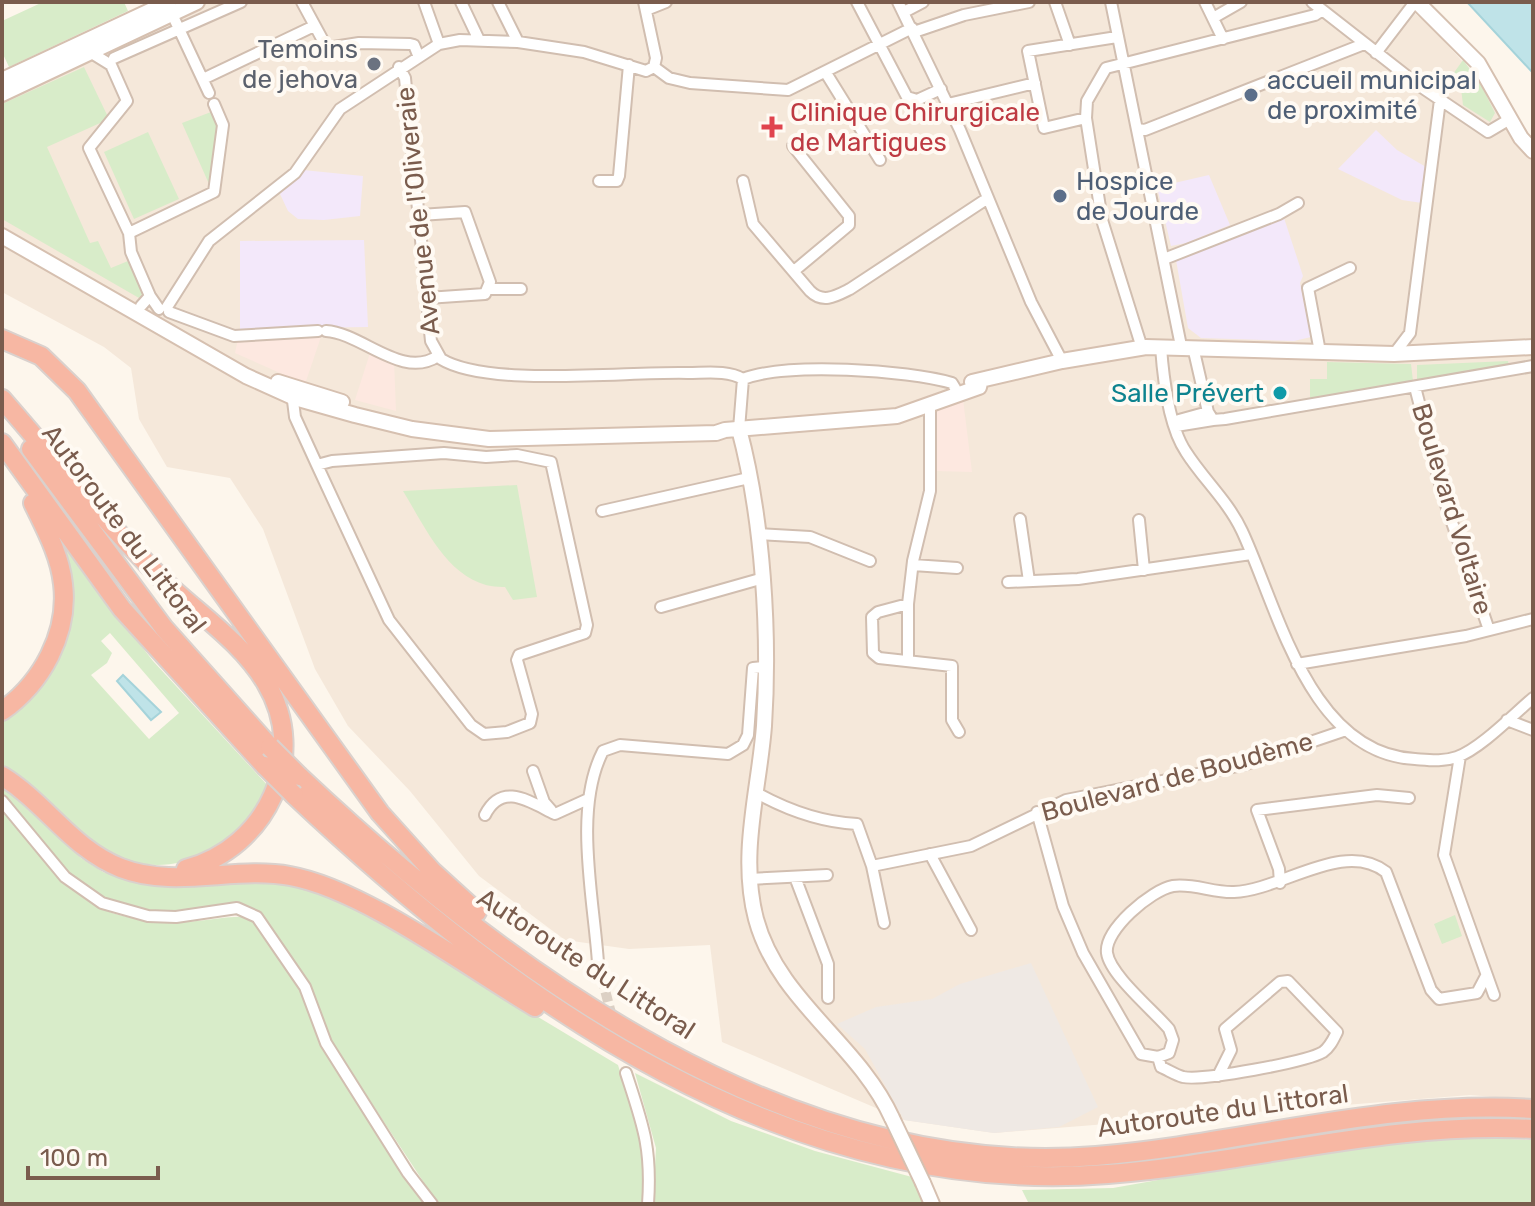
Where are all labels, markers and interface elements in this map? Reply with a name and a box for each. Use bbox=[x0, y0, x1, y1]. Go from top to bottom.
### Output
place label: Temoins de jehova bbox=[242, 34, 358, 95]
marker: Temoins de jehova bbox=[365, 55, 383, 73]
place label: accueil municipal de proximité bbox=[1267, 65, 1477, 126]
street label: Avenue de l'Oliveraie bbox=[390, 85, 446, 337]
marker: accueil municipal de proximité bbox=[1242, 86, 1260, 104]
place label: Clinique Chirurgicale de Martigues bbox=[790, 97, 1040, 158]
marker: Clinique Chirurgicale de Martigues bbox=[761, 116, 783, 138]
place label: Hospice de Jourde bbox=[1076, 166, 1199, 227]
marker: Hospice de Jourde bbox=[1051, 187, 1069, 205]
place label: Salle Prévert bbox=[1111, 378, 1264, 409]
marker: Salle Prévert bbox=[1271, 384, 1289, 402]
street label: Boulevard Voltaire bbox=[1405, 400, 1499, 618]
street label: Autoroute du Littoral bbox=[35, 419, 213, 639]
street label: Boulevard de Boudème bbox=[1038, 726, 1316, 828]
street label: Autoroute du Littoral bbox=[471, 882, 701, 1046]
street label: Autoroute du Littoral bbox=[1095, 1078, 1351, 1144]
scale bar bbox=[28, 1130, 158, 1180]
text: 100 m bbox=[40, 1144, 108, 1172]

